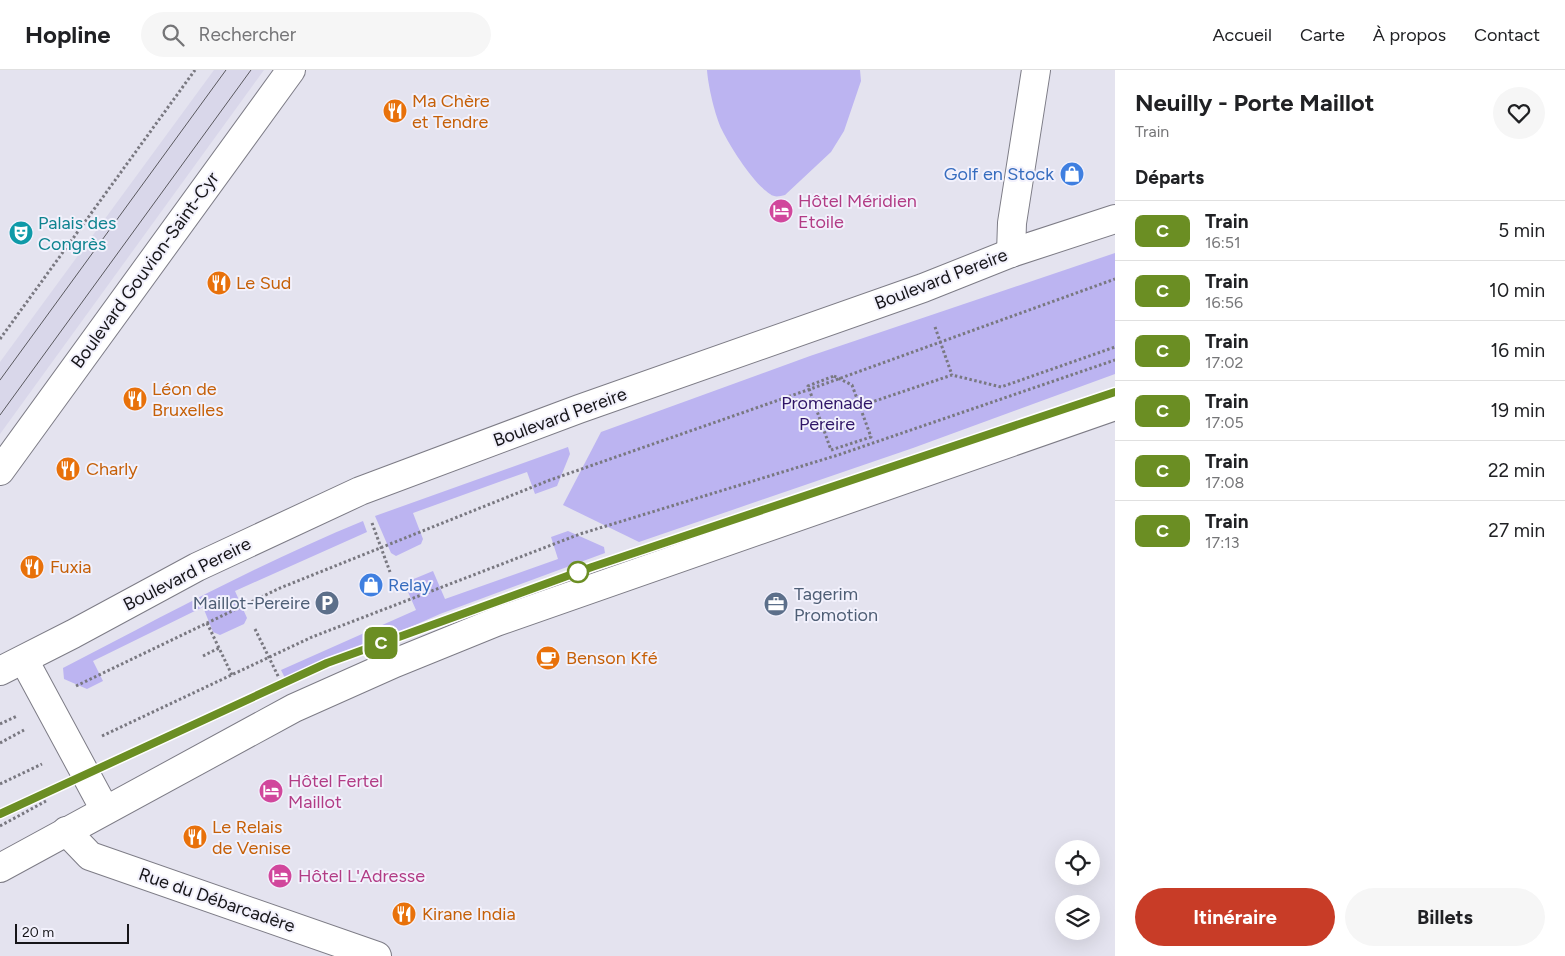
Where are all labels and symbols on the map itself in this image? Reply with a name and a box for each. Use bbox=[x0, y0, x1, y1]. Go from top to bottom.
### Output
place label: Ma Chère et Tendre bbox=[412, 90, 490, 133]
restaurant icon: Ma Chère et Tendre bbox=[382, 98, 408, 124]
shop icon: Golf en Stock bbox=[1059, 161, 1085, 187]
place label: Golf en Stock bbox=[944, 163, 1054, 185]
street label: Boulevard Gouvion-Saint-Cyr bbox=[66, 167, 224, 373]
place label: Hôtel Méridien Etoile bbox=[798, 190, 917, 233]
hotel icon: Hôtel Méridien Etoile bbox=[768, 198, 794, 224]
place label: Palais des Congrès bbox=[38, 212, 116, 255]
theatre icon: Palais des Congrès bbox=[8, 220, 34, 246]
street label: Boulevard Pereire bbox=[871, 243, 1011, 314]
restaurant icon: Le Sud bbox=[206, 270, 232, 296]
place label: Le Sud bbox=[236, 272, 291, 294]
place label: Léon de Bruxelles bbox=[152, 378, 224, 421]
street label: Boulevard Pereire bbox=[490, 383, 630, 451]
restaurant icon: Léon de Bruxelles bbox=[122, 386, 148, 412]
park label: Promenade Pereire bbox=[781, 392, 873, 435]
restaurant icon: Charly bbox=[55, 456, 81, 482]
place label: Charly bbox=[86, 458, 138, 480]
street label: Boulevard Pereire bbox=[119, 532, 255, 616]
restaurant icon: Fuxia bbox=[19, 554, 45, 580]
place label: Fuxia bbox=[50, 556, 92, 578]
unlabelled marker bbox=[567, 561, 589, 583]
shop icon: Relay bbox=[358, 572, 384, 598]
place label: Relay bbox=[388, 574, 432, 596]
place label: Tagerim Promotion bbox=[794, 583, 878, 626]
parking icon: Maillot-Pereire bbox=[314, 590, 340, 616]
office icon: Tagerim Promotion bbox=[763, 591, 789, 617]
place label: Maillot-Pereire bbox=[193, 592, 310, 614]
line badge: C bbox=[365, 627, 397, 659]
cafe icon: Benson Kfé bbox=[535, 645, 561, 671]
place label: Benson Kfé bbox=[566, 647, 658, 669]
place label: Hôtel Fertel Maillot bbox=[288, 770, 383, 813]
hotel icon: Hôtel Fertel Maillot bbox=[258, 778, 284, 804]
place label: Le Relais de Venise bbox=[212, 816, 291, 859]
restaurant icon: Le Relais de Venise bbox=[182, 824, 208, 850]
street label: Rue du Débarcadère bbox=[136, 863, 298, 937]
hotel icon: Hôtel L'Adresse bbox=[267, 863, 293, 889]
place label: Hôtel L'Adresse bbox=[298, 865, 425, 887]
restaurant icon: Kirane India bbox=[391, 901, 417, 927]
place label: Kirane India bbox=[422, 903, 516, 925]
scale bar bbox=[15, 921, 129, 944]

